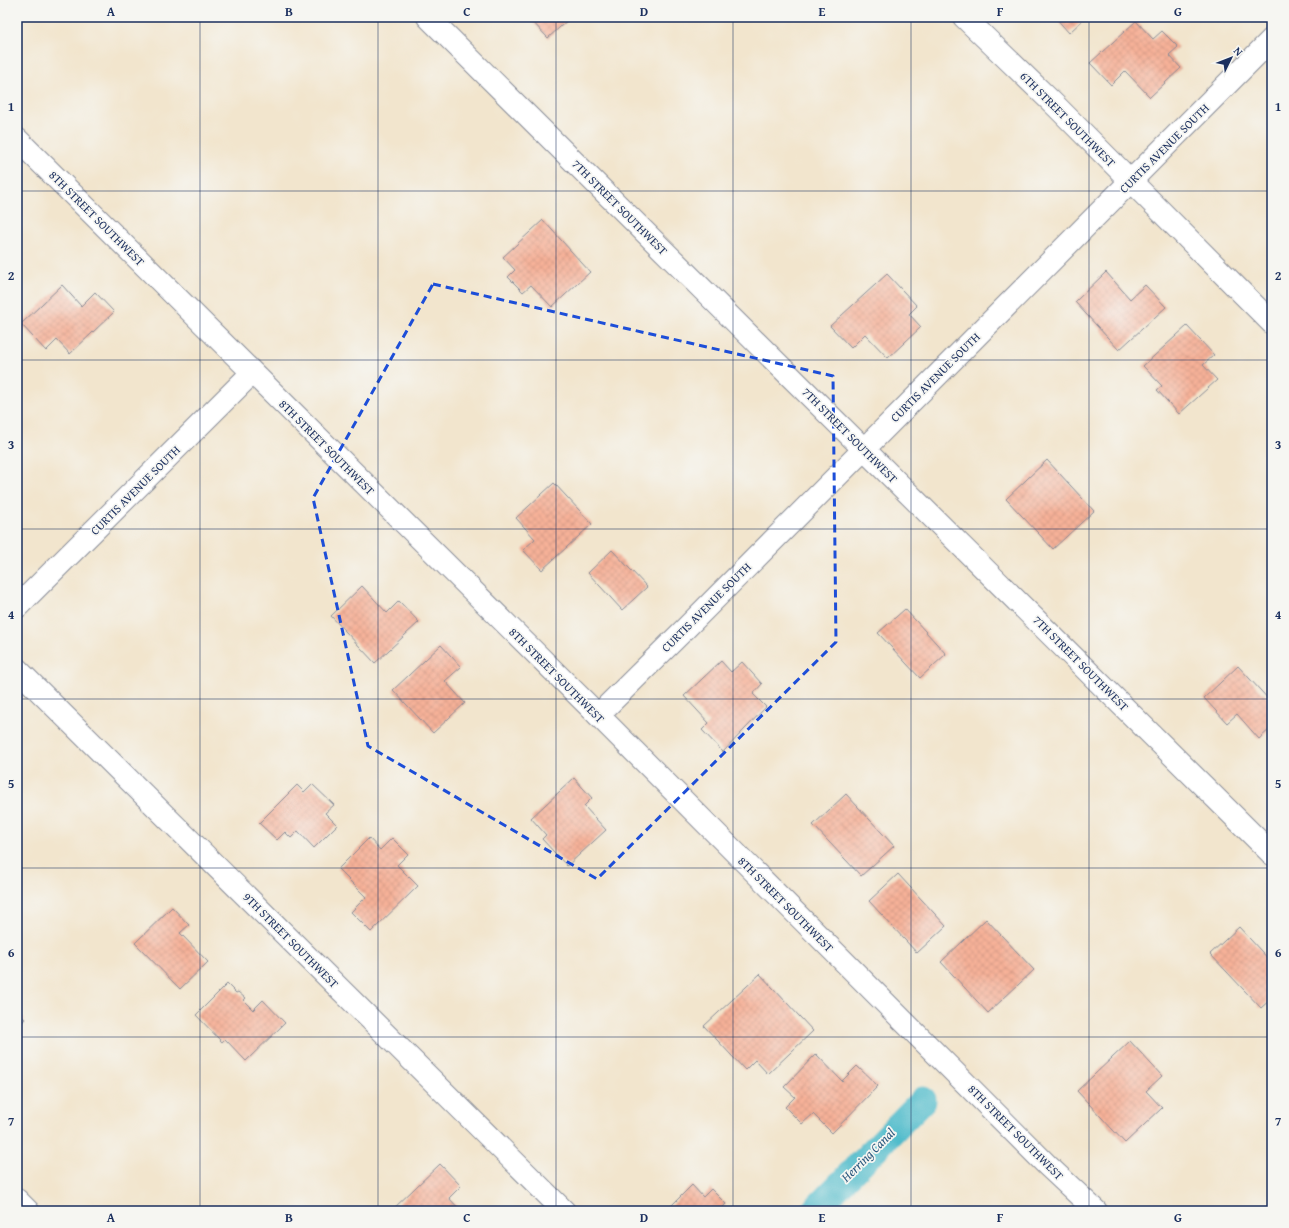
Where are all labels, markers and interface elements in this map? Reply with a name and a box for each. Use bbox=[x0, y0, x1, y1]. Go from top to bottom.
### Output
text: A bbox=[107, 2, 116, 21]
text: B bbox=[285, 2, 293, 21]
text: C bbox=[463, 2, 471, 21]
text: D bbox=[640, 2, 648, 21]
text: E bbox=[819, 2, 826, 21]
text: F bbox=[997, 2, 1004, 21]
text: G bbox=[1174, 2, 1182, 21]
north arrow bbox=[1211, 38, 1251, 78]
text: N bbox=[1230, 43, 1247, 60]
street label: 6TH STREET SOUTHWEST bbox=[1016, 67, 1120, 171]
text: 1 bbox=[8, 97, 14, 116]
text: 1 bbox=[1275, 97, 1281, 116]
street label: CURTIS AVENUE SOUTH bbox=[1115, 99, 1213, 197]
street label: 7TH STREET SOUTHWEST bbox=[568, 155, 672, 259]
street label: 8TH STREET SOUTHWEST bbox=[45, 166, 149, 270]
text: 2 bbox=[8, 266, 15, 285]
text: 2 bbox=[1275, 266, 1282, 285]
street label: CURTIS AVENUE SOUTH bbox=[886, 328, 984, 426]
street label: 7TH STREET SOUTHWEST bbox=[798, 383, 902, 487]
street label: 8TH STREET SOUTHWEST bbox=[275, 395, 379, 499]
text: 3 bbox=[8, 435, 14, 454]
text: 3 bbox=[1275, 435, 1281, 454]
street label: CURTIS AVENUE SOUTH bbox=[86, 441, 184, 539]
street label: CURTIS AVENUE SOUTH bbox=[657, 558, 755, 656]
text: 4 bbox=[8, 605, 15, 624]
text: 4 bbox=[1275, 605, 1282, 624]
street label: 7TH STREET SOUTHWEST bbox=[1029, 611, 1133, 715]
street label: 8TH STREET SOUTHWEST bbox=[505, 623, 609, 727]
text: 5 bbox=[8, 774, 15, 793]
text: 5 bbox=[1275, 774, 1282, 793]
street label: 8TH STREET SOUTHWEST bbox=[734, 852, 838, 956]
street label: 9TH STREET SOUTHWEST bbox=[239, 888, 343, 992]
text: 6 bbox=[8, 943, 15, 962]
text: 6 bbox=[1275, 943, 1282, 962]
street label: 8TH STREET SOUTHWEST bbox=[964, 1080, 1068, 1184]
text: 7 bbox=[8, 1112, 15, 1131]
text: 7 bbox=[1275, 1112, 1282, 1131]
water label: Herring Canal bbox=[836, 1124, 899, 1187]
text: A bbox=[107, 1208, 116, 1227]
text: B bbox=[285, 1208, 293, 1227]
text: C bbox=[463, 1208, 471, 1227]
text: D bbox=[640, 1208, 648, 1227]
text: E bbox=[819, 1208, 826, 1227]
text: F bbox=[997, 1208, 1004, 1227]
text: G bbox=[1174, 1208, 1182, 1227]

